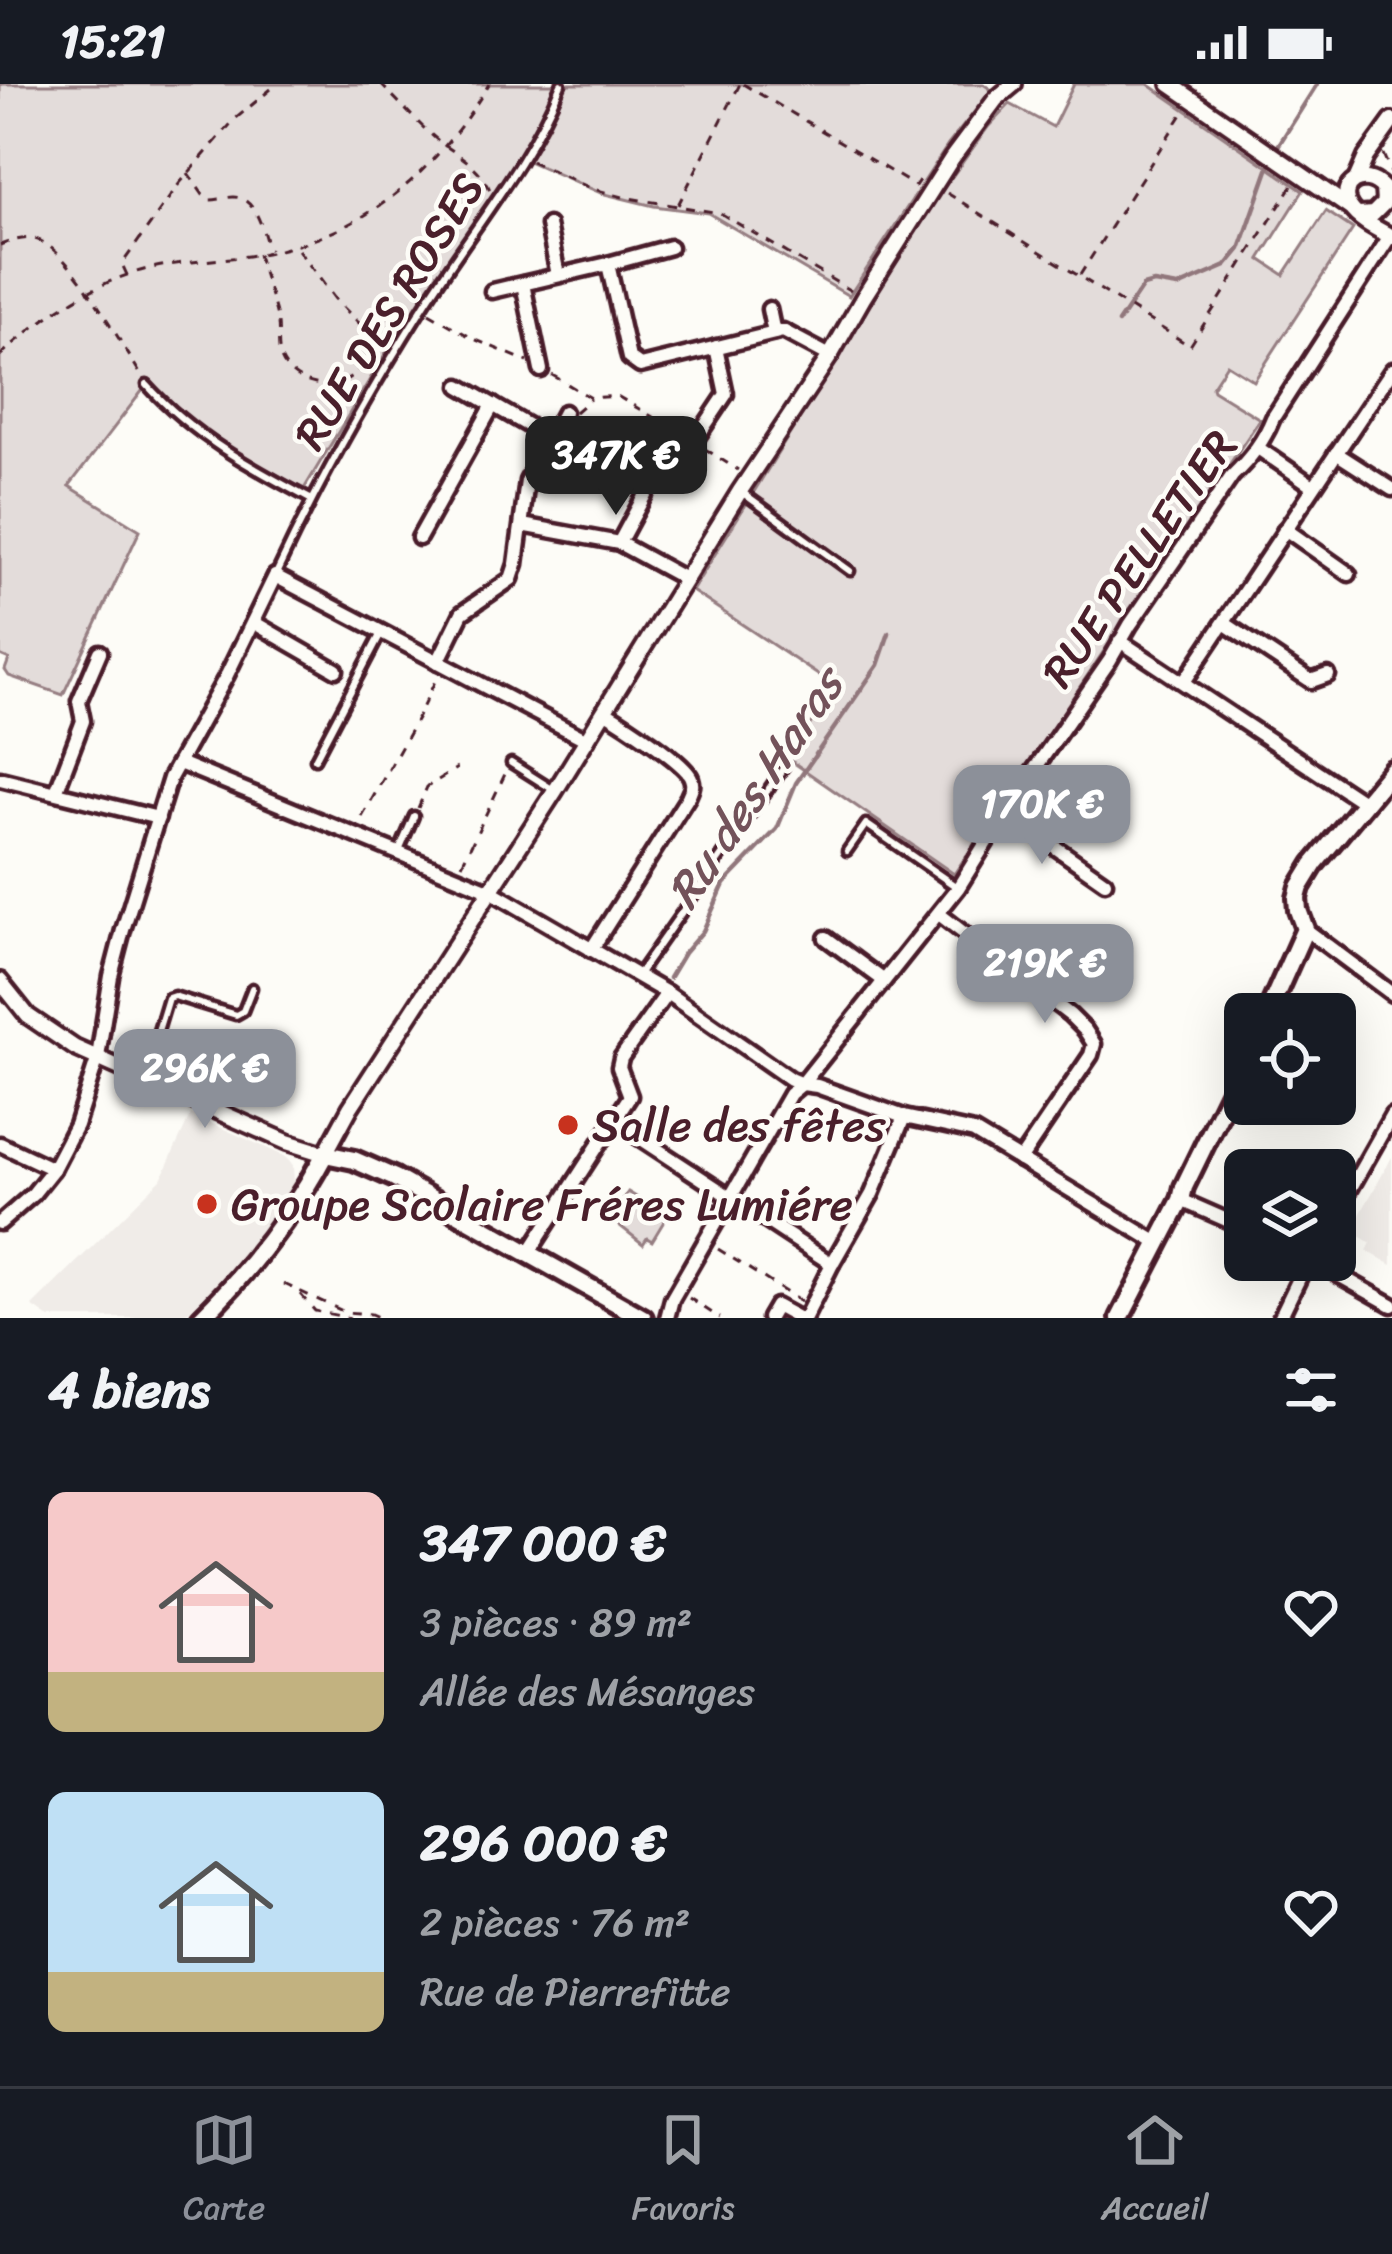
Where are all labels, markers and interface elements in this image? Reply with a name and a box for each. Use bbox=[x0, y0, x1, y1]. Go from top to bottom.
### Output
text: 15:21 bbox=[60, 2, 166, 82]
street label: RUE DES ROSES bbox=[271, 157, 506, 466]
street label: RUE PELLETIER bbox=[1020, 412, 1258, 705]
pin: 347K € bbox=[518, 416, 714, 518]
text: 347K € bbox=[552, 420, 680, 489]
water label: Ru des Haras bbox=[642, 645, 870, 926]
pin: 170K € bbox=[944, 765, 1140, 867]
text: 170K € bbox=[980, 769, 1104, 838]
pin: 219K € bbox=[947, 924, 1143, 1026]
text: 219K € bbox=[984, 928, 1106, 997]
map controls bbox=[1224, 993, 1356, 1281]
button: locate bbox=[1224, 993, 1356, 1125]
pin: 296K € bbox=[107, 1029, 303, 1131]
text: 296K € bbox=[141, 1033, 269, 1102]
place label: Salle des fêtes bbox=[592, 1086, 886, 1166]
marker: Salle des fêtes bbox=[555, 1112, 581, 1138]
button: layers bbox=[1224, 1149, 1356, 1281]
place label: Groupe Scolaire Fréres Lumiére bbox=[231, 1165, 853, 1245]
marker: Groupe Scolaire Fréres Lumiére bbox=[194, 1191, 220, 1217]
text: 4 biens bbox=[48, 1345, 210, 1435]
icon: filters bbox=[1278, 1357, 1344, 1423]
text: 347 000 € bbox=[420, 1498, 666, 1588]
icon: home bbox=[144, 1540, 288, 1684]
icon: heart bbox=[1278, 1579, 1344, 1645]
text: 3 pièces · 89 m² bbox=[420, 1588, 692, 1657]
text: Allée des Mésanges bbox=[420, 1657, 755, 1726]
text: 296 000 € bbox=[420, 1798, 667, 1888]
icon: home bbox=[144, 1840, 288, 1984]
icon: heart bbox=[1278, 1879, 1344, 1945]
text: 2 pièces · 76 m² bbox=[420, 1888, 690, 1957]
text: Rue de Pierrefitte bbox=[420, 1957, 731, 2026]
tab: Carte bbox=[183, 2107, 265, 2237]
tab: Favoris bbox=[632, 2107, 735, 2237]
tab: Accueil bbox=[1101, 2107, 1209, 2237]

